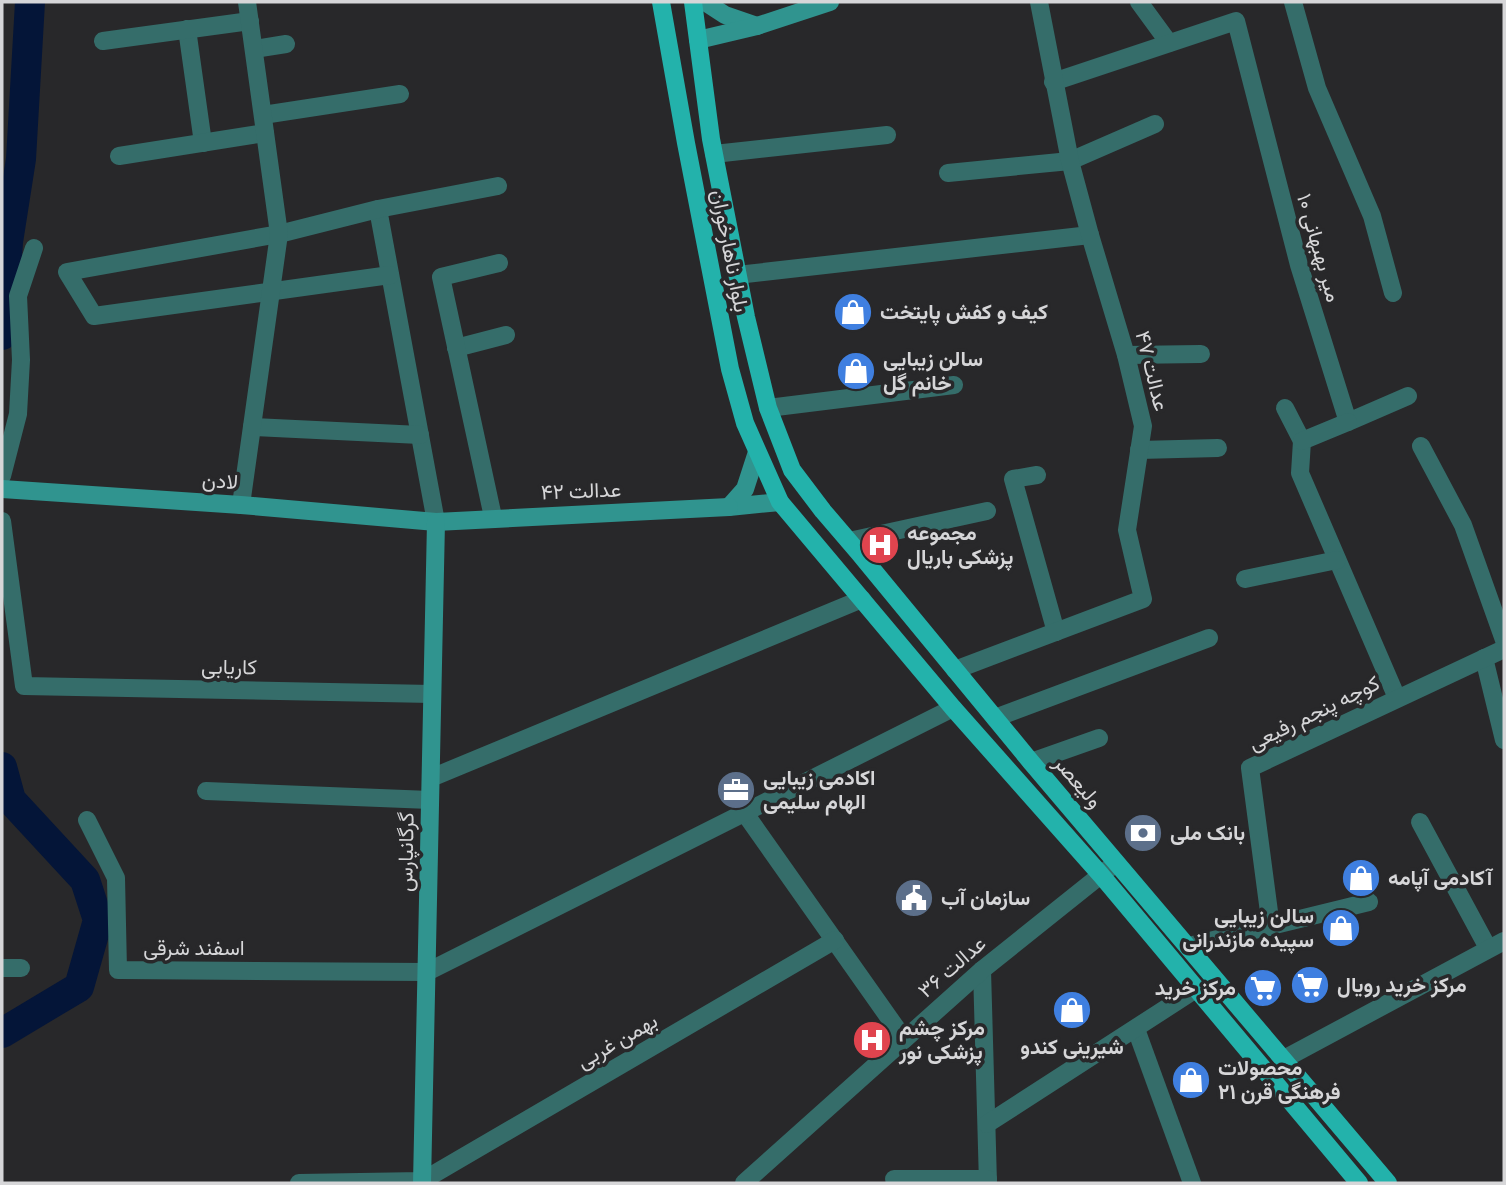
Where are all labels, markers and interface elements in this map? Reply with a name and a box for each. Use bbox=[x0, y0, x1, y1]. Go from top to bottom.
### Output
street label: بلوار ناهارخوران bbox=[705, 188, 754, 315]
street label: ۱۰ میر بهبهانی bbox=[1291, 191, 1346, 305]
shop icon: کیف و کفش پایتخت bbox=[832, 291, 874, 333]
place label: کیف و کفش پایتخت bbox=[880, 300, 1048, 326]
street label: عدالت ۴۷ bbox=[1130, 328, 1174, 414]
place label: سالن زیبایی خانم گل bbox=[883, 347, 983, 397]
shop icon: سالن زیبایی خانم گل bbox=[835, 350, 877, 392]
street label: لادن bbox=[201, 468, 239, 494]
street label: عدالت ۴۲ bbox=[540, 478, 622, 504]
place label: مجموعه پزشکی باریال bbox=[907, 521, 1014, 571]
hospital icon: مجموعه پزشکی باریال bbox=[859, 524, 901, 566]
street label: کاریابی bbox=[201, 655, 257, 680]
street label: کوچه پنجم رفیعی bbox=[1244, 671, 1384, 757]
street label: ولیعصر bbox=[1047, 750, 1107, 814]
place label: اکادمی زیبایی الهام سلیمی bbox=[763, 766, 876, 816]
office icon: اکادمی زیبایی الهام سلیمی bbox=[715, 769, 757, 811]
street label: گرگانپارس bbox=[393, 812, 421, 892]
bank icon: بانک ملی bbox=[1122, 812, 1164, 854]
place label: بانک ملی bbox=[1170, 821, 1245, 845]
shop icon: آکادمی آپامه bbox=[1340, 857, 1382, 899]
place label: آکادمی آپامه bbox=[1388, 866, 1494, 892]
public building icon: سازمان آب bbox=[893, 877, 935, 919]
place label: سازمان آب bbox=[941, 886, 1030, 911]
place label: سالن زیبایی سپیده مازندرانی bbox=[1182, 904, 1314, 954]
shop icon: سالن زیبایی سپیده مازندرانی bbox=[1320, 907, 1362, 949]
street label: عدالت ۳۶ bbox=[913, 931, 991, 1003]
street label: اسفند شرقی bbox=[143, 936, 245, 961]
supermarket icon: مرکز خرید رویال bbox=[1289, 964, 1331, 1006]
supermarket icon: مرکز خرید bbox=[1242, 967, 1284, 1009]
place label: مرکز خرید رویال bbox=[1337, 973, 1467, 998]
place label: مرکز خرید bbox=[1155, 976, 1236, 1001]
shop icon: شیرینی کندو bbox=[1051, 989, 1093, 1031]
street label: بهمن غربی bbox=[572, 1008, 662, 1075]
place label: مرکز چشم پزشکی نور bbox=[898, 1016, 985, 1066]
hospital icon: مرکز چشم پزشکی نور bbox=[851, 1019, 893, 1061]
place label: شیرینی کندو bbox=[1020, 1035, 1124, 1060]
place label: محصولات فرهنگی قرن ۲۱ bbox=[1218, 1056, 1341, 1105]
shop icon: محصولات فرهنگی قرن ۲۱ bbox=[1170, 1059, 1212, 1101]

